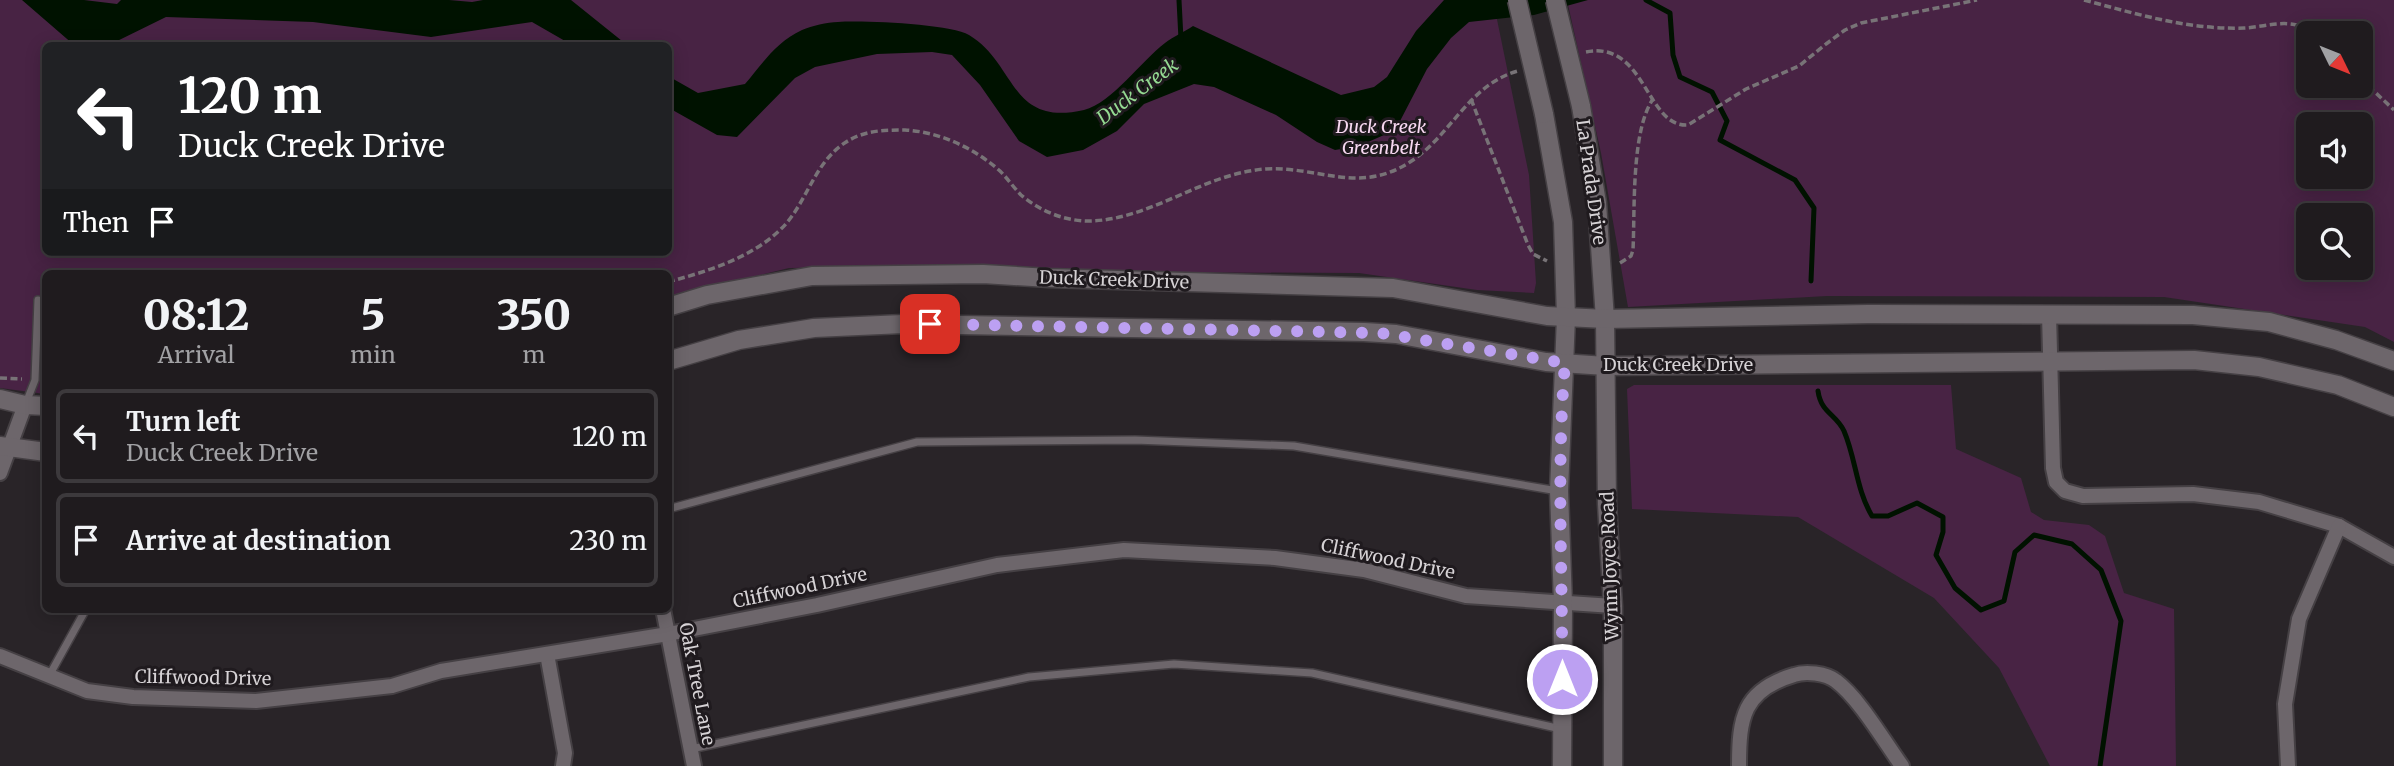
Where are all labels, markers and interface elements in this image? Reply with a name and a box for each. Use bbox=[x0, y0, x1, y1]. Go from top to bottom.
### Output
north arrow bbox=[2296, 21, 2373, 98]
map controls bbox=[2296, 21, 2373, 280]
water label: Duck Creek bbox=[1091, 52, 1183, 130]
text: 120 m bbox=[178, 65, 322, 126]
icon: left bbox=[63, 70, 154, 161]
button: sound bbox=[2296, 112, 2373, 189]
park label: Duck Creek Greenbelt bbox=[1335, 115, 1427, 159]
street label: La Prada Drive bbox=[1571, 118, 1612, 246]
text: Duck Creek Drive bbox=[178, 126, 445, 166]
icon: arrive bbox=[143, 203, 181, 241]
button: search bbox=[2296, 203, 2373, 280]
text: Then bbox=[63, 206, 129, 239]
street label: Duck Creek Drive bbox=[1039, 265, 1189, 294]
text: 08:12 bbox=[143, 289, 249, 341]
text: 5 bbox=[361, 289, 385, 341]
text: 350 bbox=[497, 289, 571, 341]
pin bbox=[900, 294, 960, 354]
icon: arrive bbox=[911, 305, 949, 343]
text: Arrival bbox=[158, 340, 235, 369]
text: min bbox=[350, 340, 396, 369]
text: m bbox=[522, 340, 545, 369]
street label: Duck Creek Drive bbox=[1603, 353, 1753, 376]
text: Turn left bbox=[126, 405, 240, 438]
icon: left bbox=[67, 417, 105, 455]
text: 120 m bbox=[572, 420, 647, 453]
text: Duck Creek Drive bbox=[126, 438, 318, 467]
street label: Wynn Joyce Road bbox=[1595, 491, 1624, 642]
icon: arrive bbox=[67, 521, 105, 559]
text: Arrive at destination bbox=[126, 524, 391, 557]
text: 230 m bbox=[569, 524, 647, 557]
street label: Cliffwood Drive bbox=[1319, 533, 1457, 584]
street label: Cliffwood Drive bbox=[731, 562, 869, 613]
street label: Oak Tree Lane bbox=[674, 621, 721, 747]
position arrow bbox=[1525, 642, 1599, 716]
street label: Cliffwood Drive bbox=[135, 665, 271, 690]

